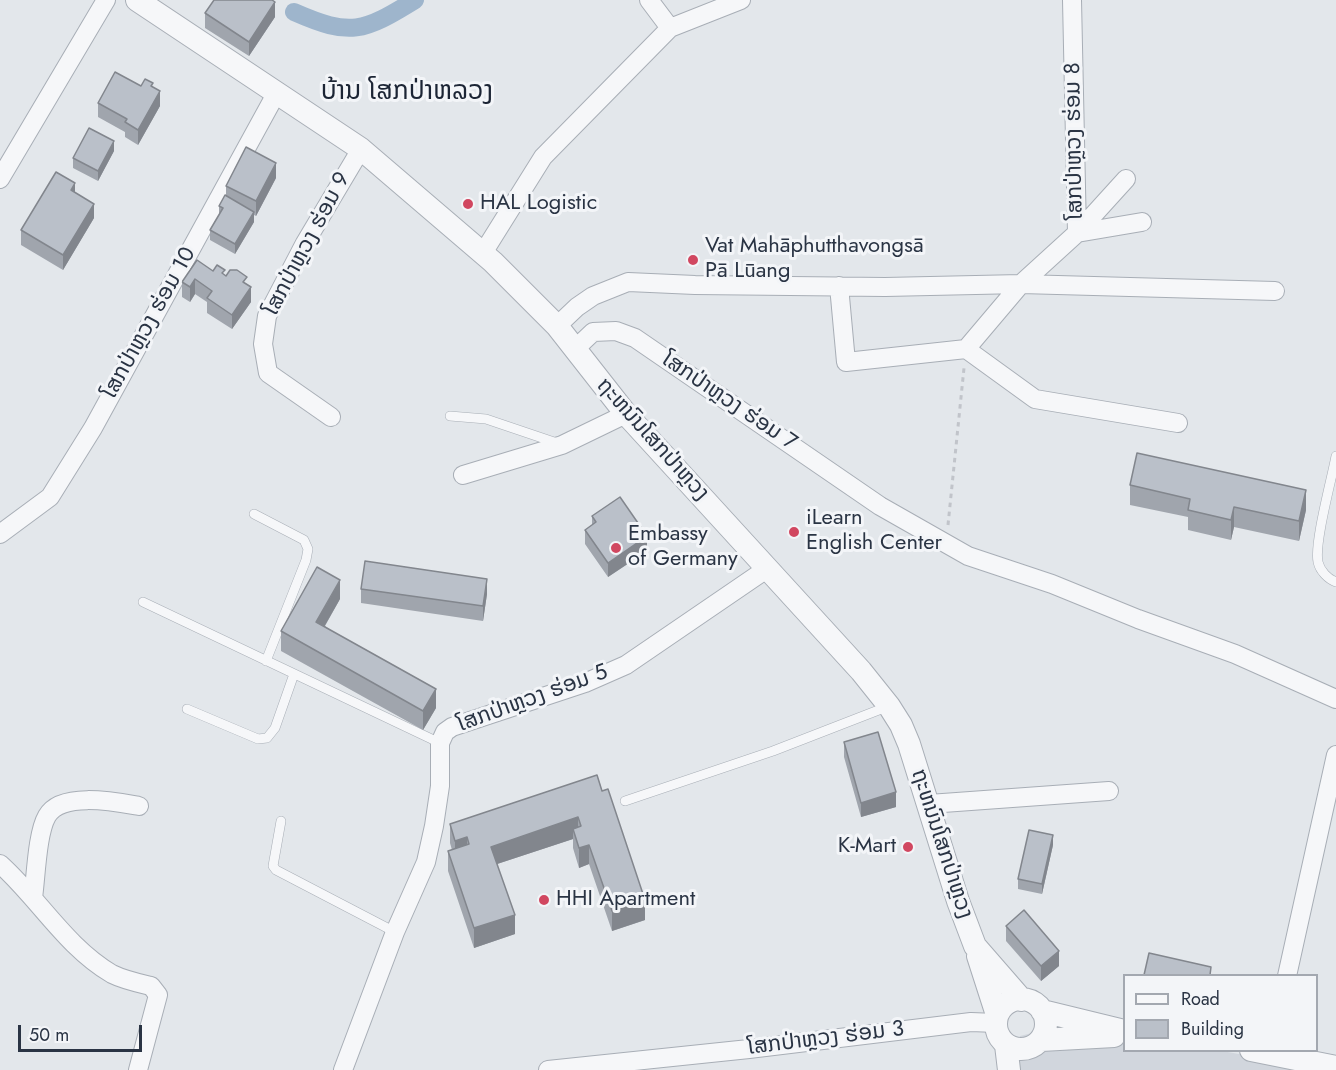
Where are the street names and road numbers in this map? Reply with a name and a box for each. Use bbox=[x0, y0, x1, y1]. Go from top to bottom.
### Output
street label: ໂສກປ່າຫຼວງ ຮ່ອມ 8 bbox=[1060, 62, 1090, 220]
street label: ໂສກປ່າຫຼວງ ຮ່ອມ 9 bbox=[259, 168, 357, 320]
street label: ໂສກປ່າຫຼວງ ຮ່ອມ 10 bbox=[98, 243, 202, 403]
street label: ໂສກປ່າຫຼວງ ຮ່ອມ 7 bbox=[657, 347, 801, 457]
street label: ຖະຫນົນໂສກປ່າຫຼວງ bbox=[590, 373, 714, 507]
street label: ໂສກປ່າຫຼວງ ຮ່ອມ 5 bbox=[454, 660, 612, 738]
street label: ຖະຫນົນໂສກປ່າຫຼວງ bbox=[904, 766, 978, 922]
street label: ໂສກປ່າຫຼວງ ຮ່ອມ 3 bbox=[746, 1016, 906, 1062]

